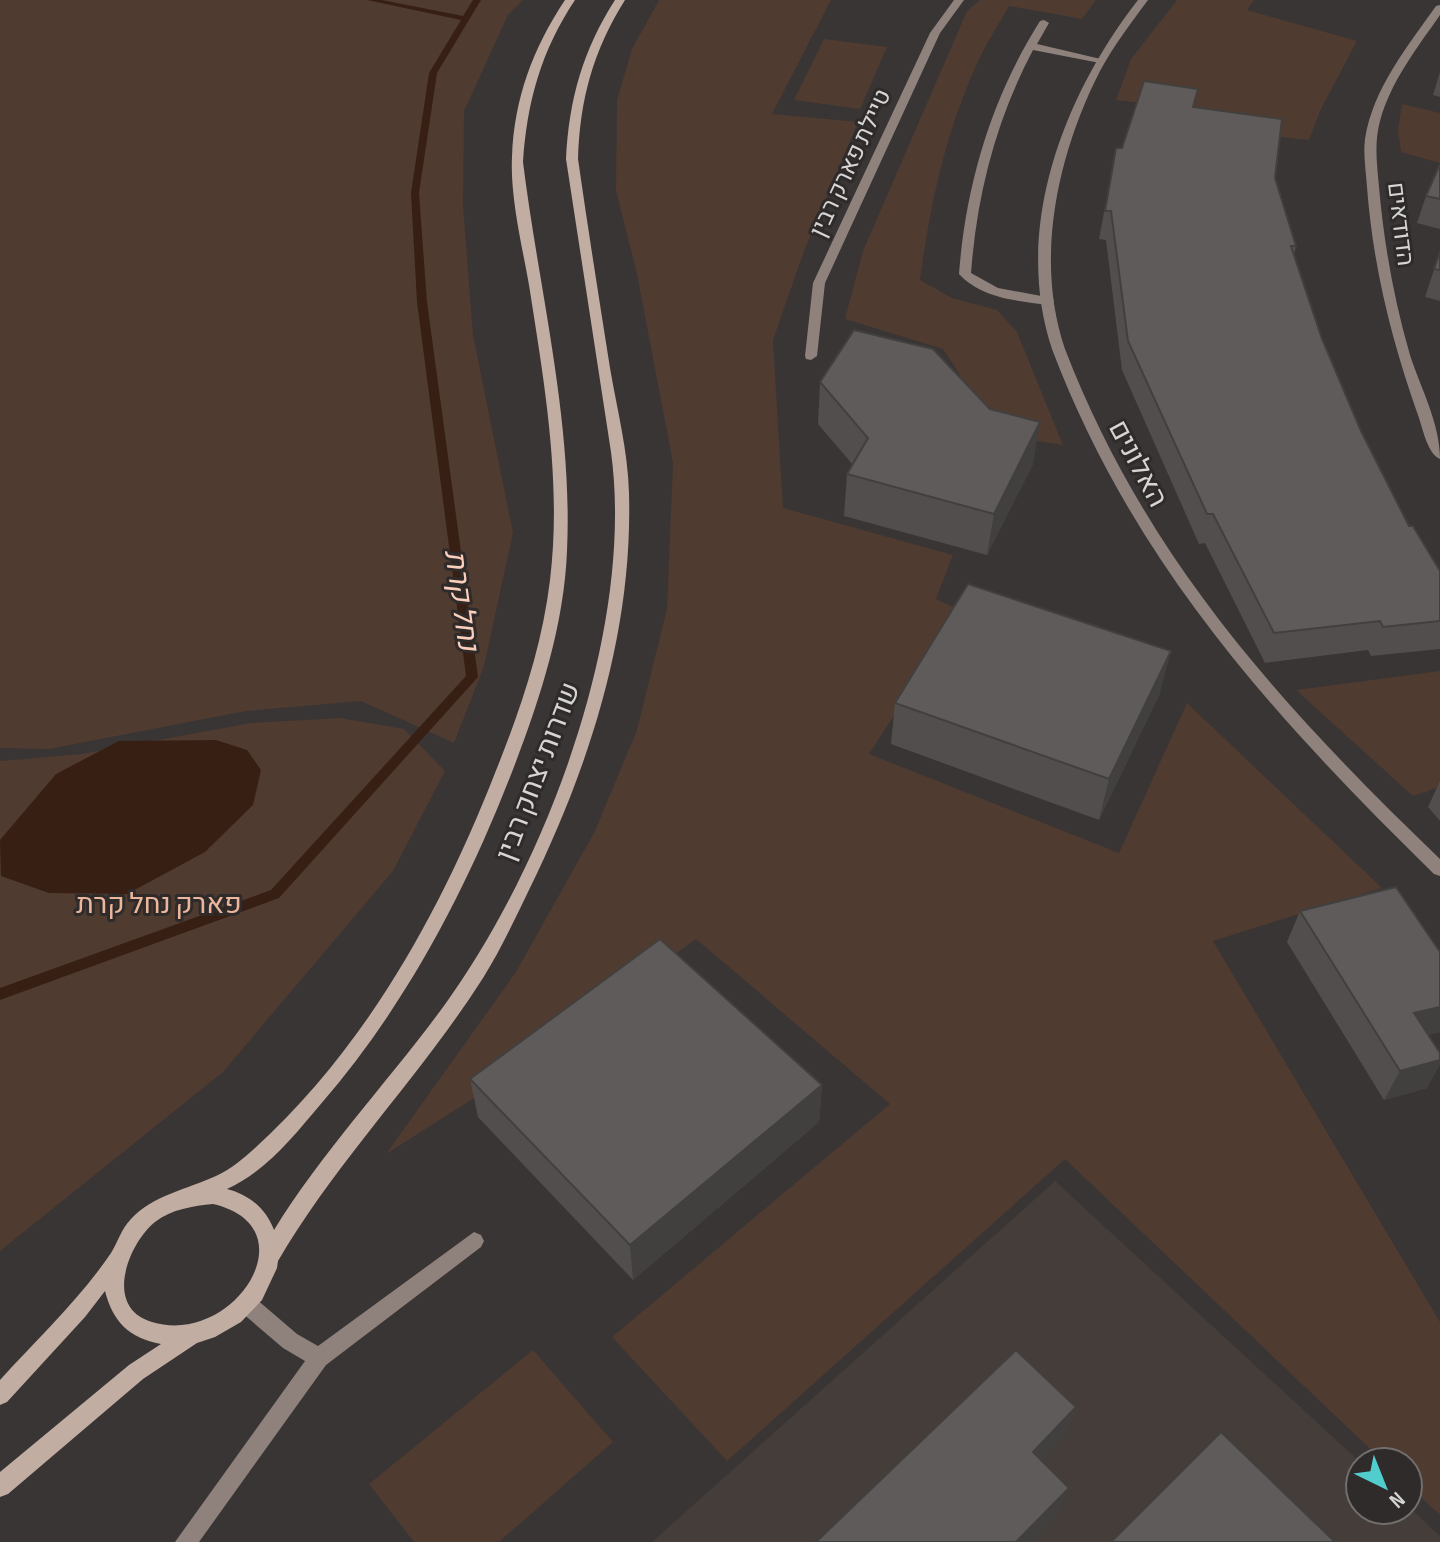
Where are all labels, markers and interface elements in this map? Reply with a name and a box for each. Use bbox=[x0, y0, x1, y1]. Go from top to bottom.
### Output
street label: טיילת פארק רבין bbox=[804, 85, 897, 242]
street label: הדודאים bbox=[1381, 181, 1420, 268]
street label: האלונים bbox=[1101, 415, 1174, 513]
water label: נחל קרת bbox=[436, 547, 486, 655]
street label: שדרות יצחק רבין bbox=[489, 678, 588, 865]
park label: פארק נחל קרת bbox=[76, 888, 242, 921]
north arrow bbox=[1344, 1446, 1424, 1526]
text: N bbox=[1383, 1486, 1410, 1513]

